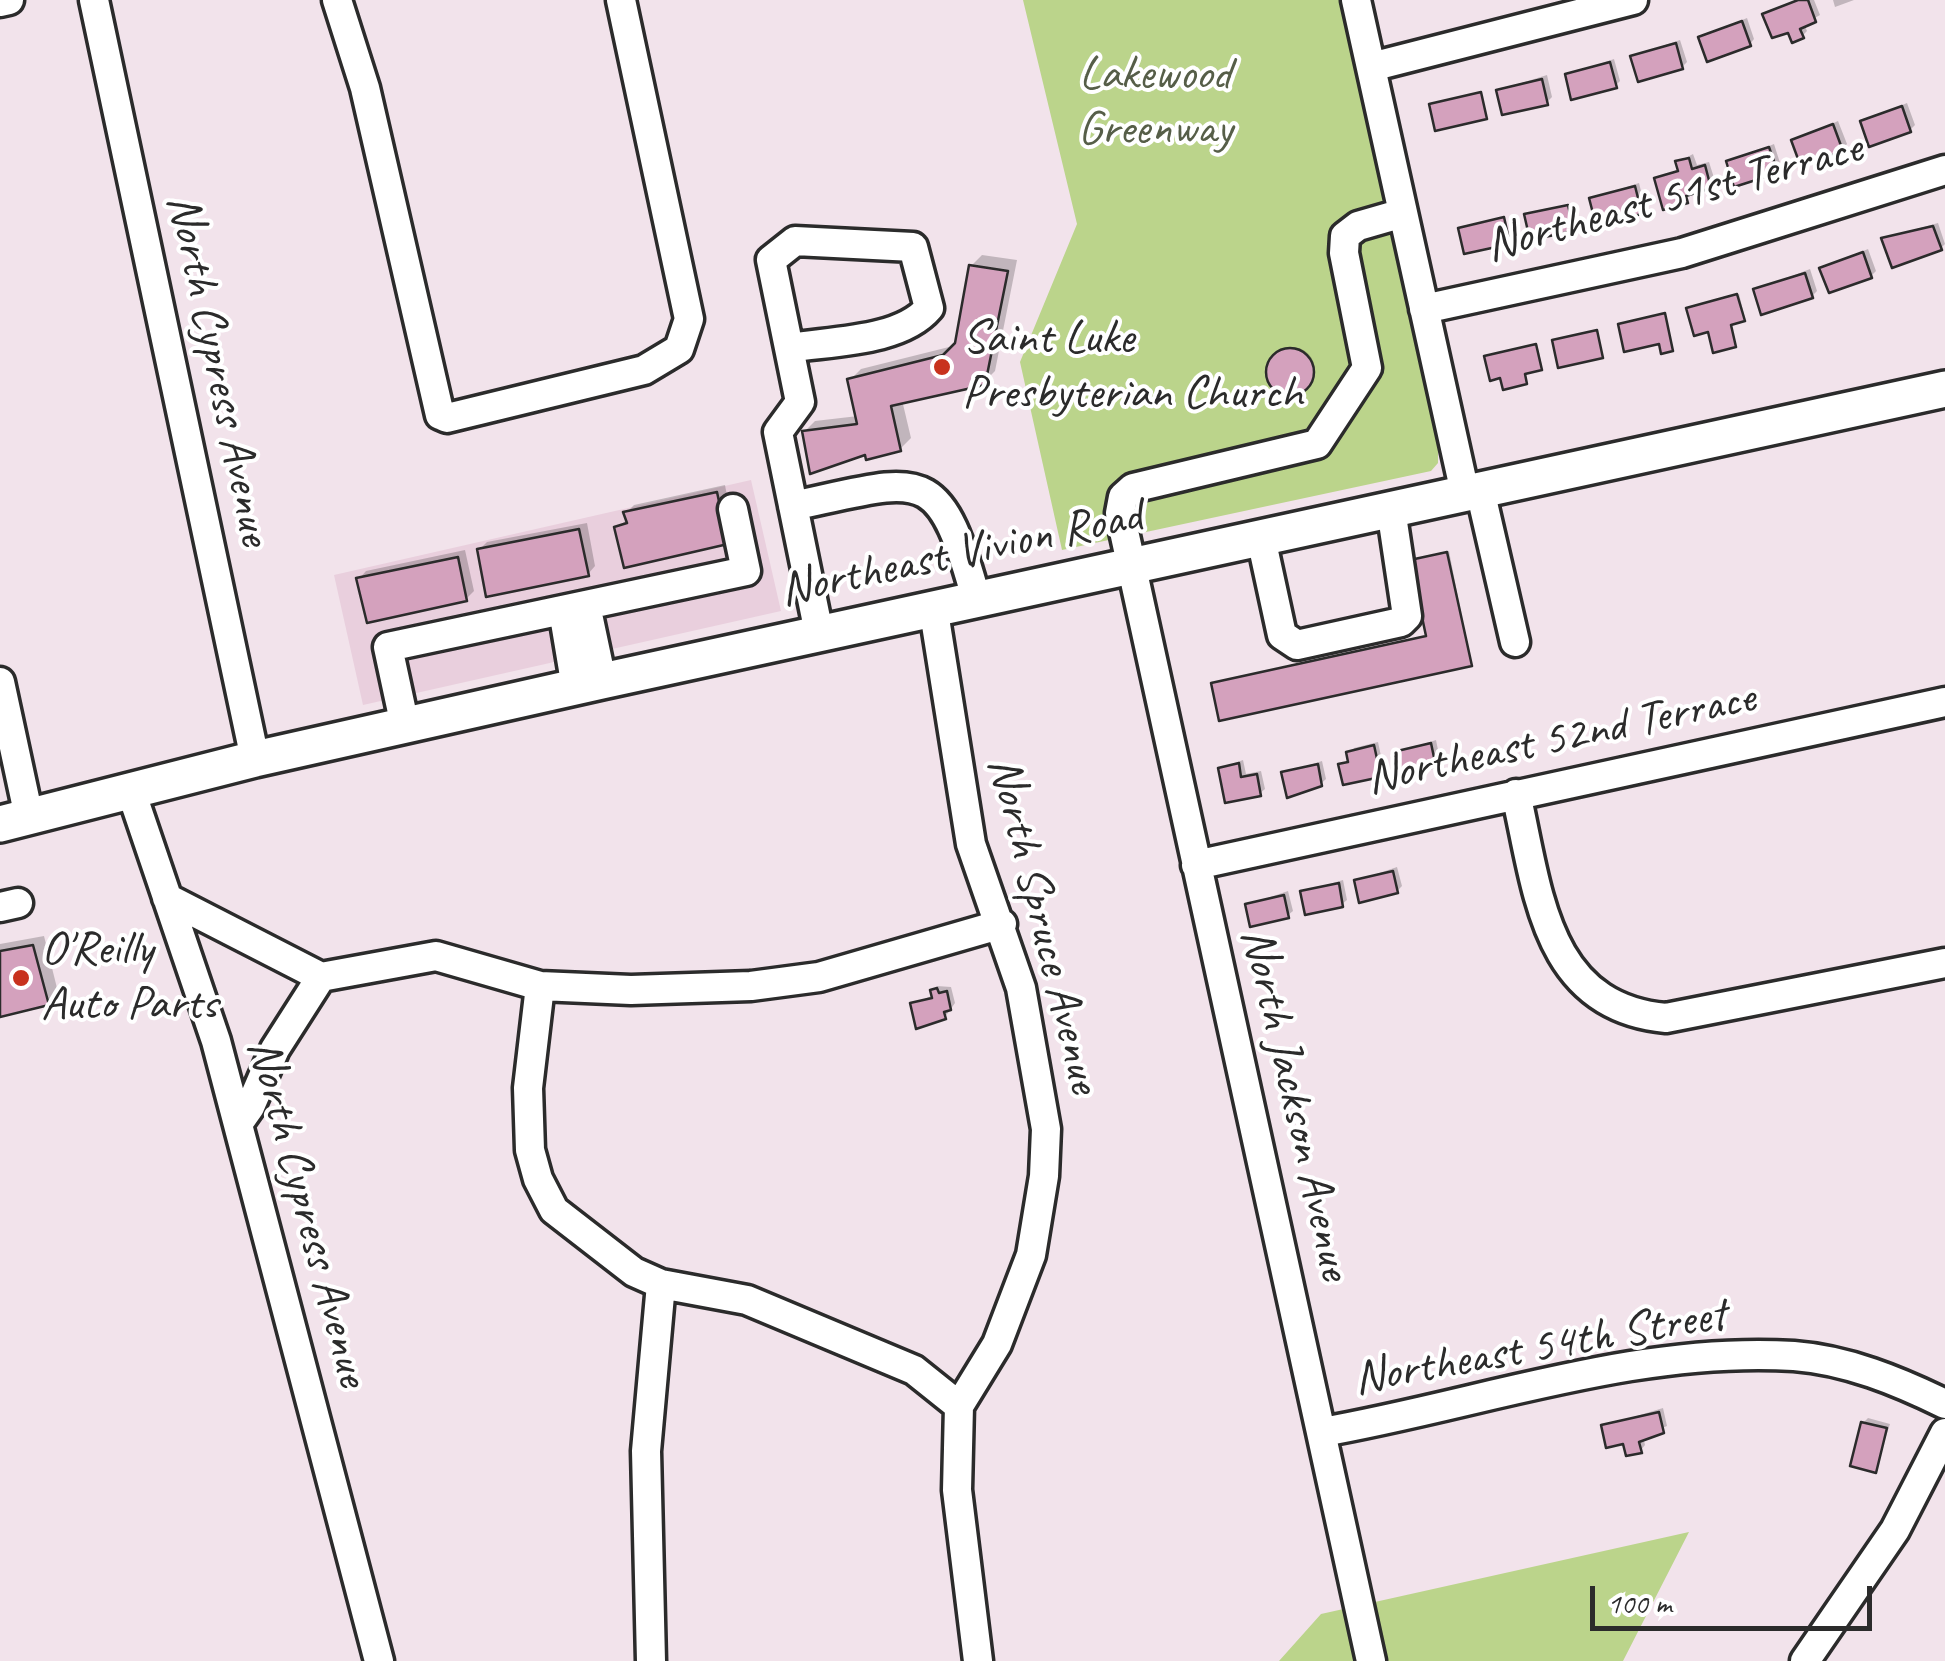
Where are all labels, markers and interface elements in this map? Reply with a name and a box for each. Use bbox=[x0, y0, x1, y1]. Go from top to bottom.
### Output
park label: Lakewood Greenway bbox=[1078, 46, 1232, 159]
street label: Northeast 51st Terrace bbox=[1479, 120, 1869, 276]
street label: North Cypress Avenue bbox=[153, 189, 283, 551]
place label: Saint Luke Presbyterian Church bbox=[962, 310, 1303, 423]
marker: Saint Luke Presbyterian Church bbox=[931, 356, 953, 378]
street label: Northeast Vivion Road bbox=[775, 488, 1147, 620]
street label: Northeast 52nd Terrace bbox=[1362, 670, 1760, 808]
street label: North Spruce Avenue bbox=[973, 751, 1113, 1099]
place label: O'Reilly Auto Parts bbox=[41, 921, 218, 1034]
street label: North Jackson Avenue bbox=[1227, 923, 1363, 1285]
marker: O'Reilly Auto Parts bbox=[10, 967, 32, 989]
street label: North Cypress Avenue bbox=[233, 1033, 381, 1393]
street label: Northeast 54th Street bbox=[1349, 1287, 1731, 1409]
scale bar bbox=[1595, 1566, 1878, 1628]
text: 100 m bbox=[1607, 1584, 1672, 1622]

